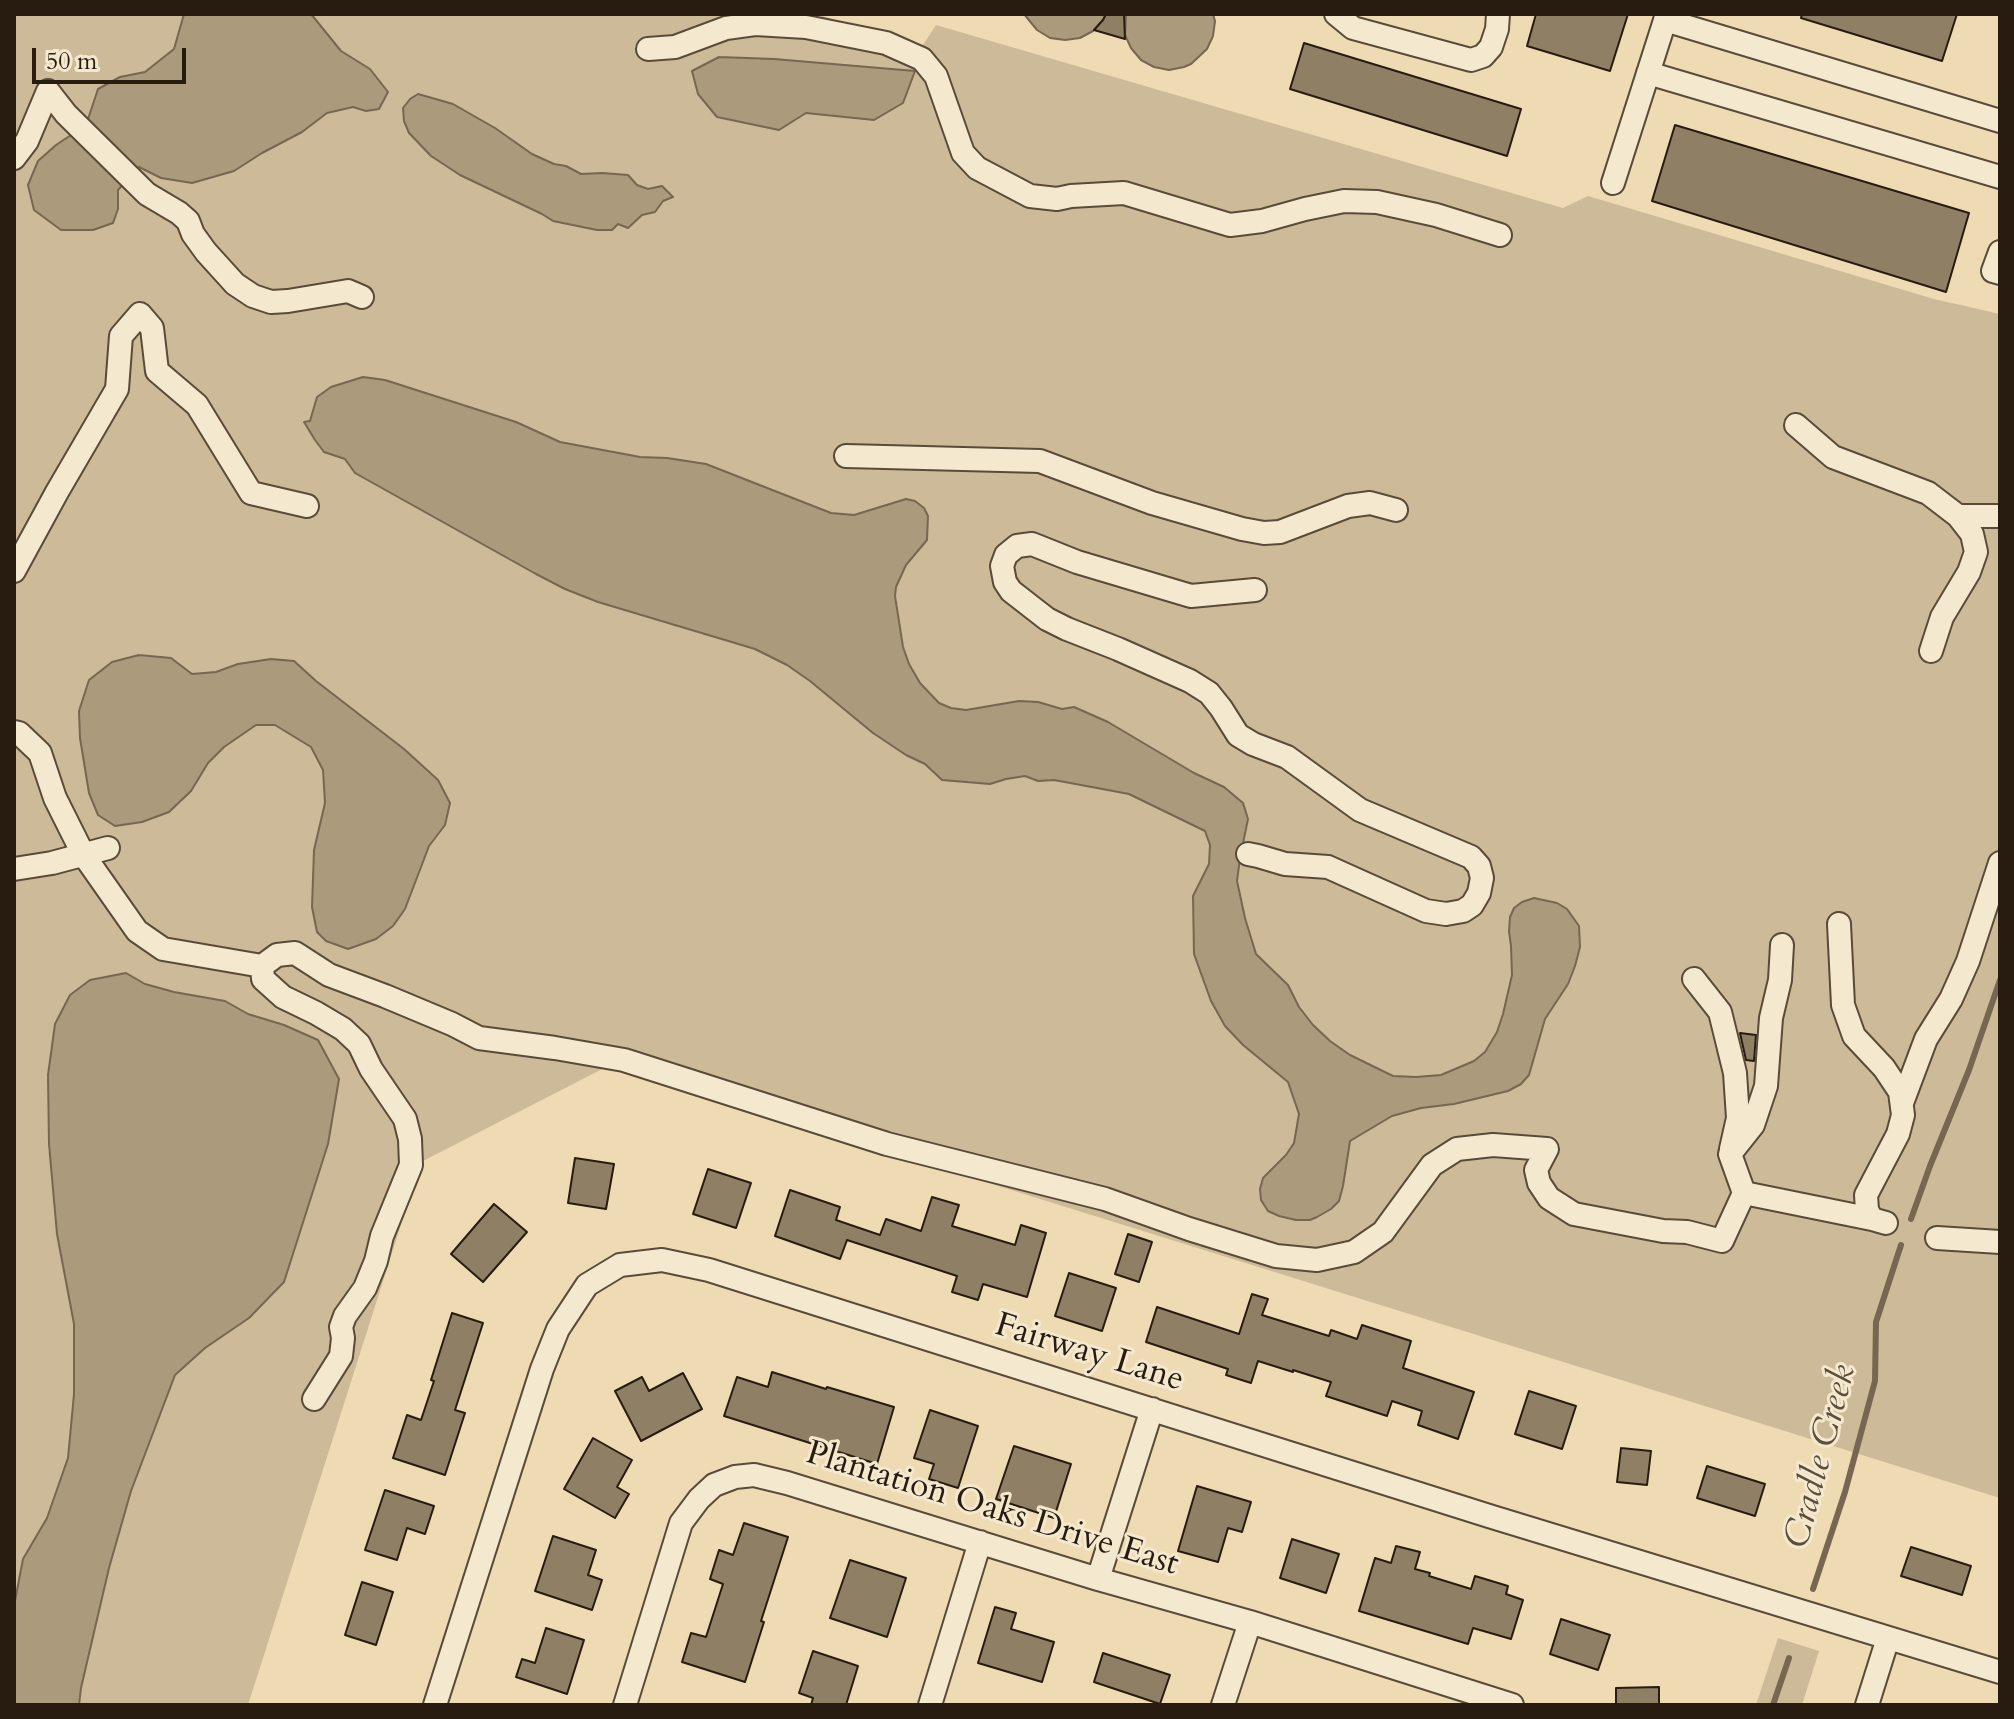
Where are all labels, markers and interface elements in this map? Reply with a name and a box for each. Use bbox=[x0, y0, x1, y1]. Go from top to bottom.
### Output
scale bar bbox=[36, 32, 190, 82]
text: 50 m bbox=[46, 45, 97, 78]
street label: Fairway Lane bbox=[990, 1306, 1188, 1402]
water label: Cradle Creek bbox=[1777, 1361, 1867, 1553]
street label: Plantation Oaks Drive East bbox=[801, 1434, 1183, 1586]

